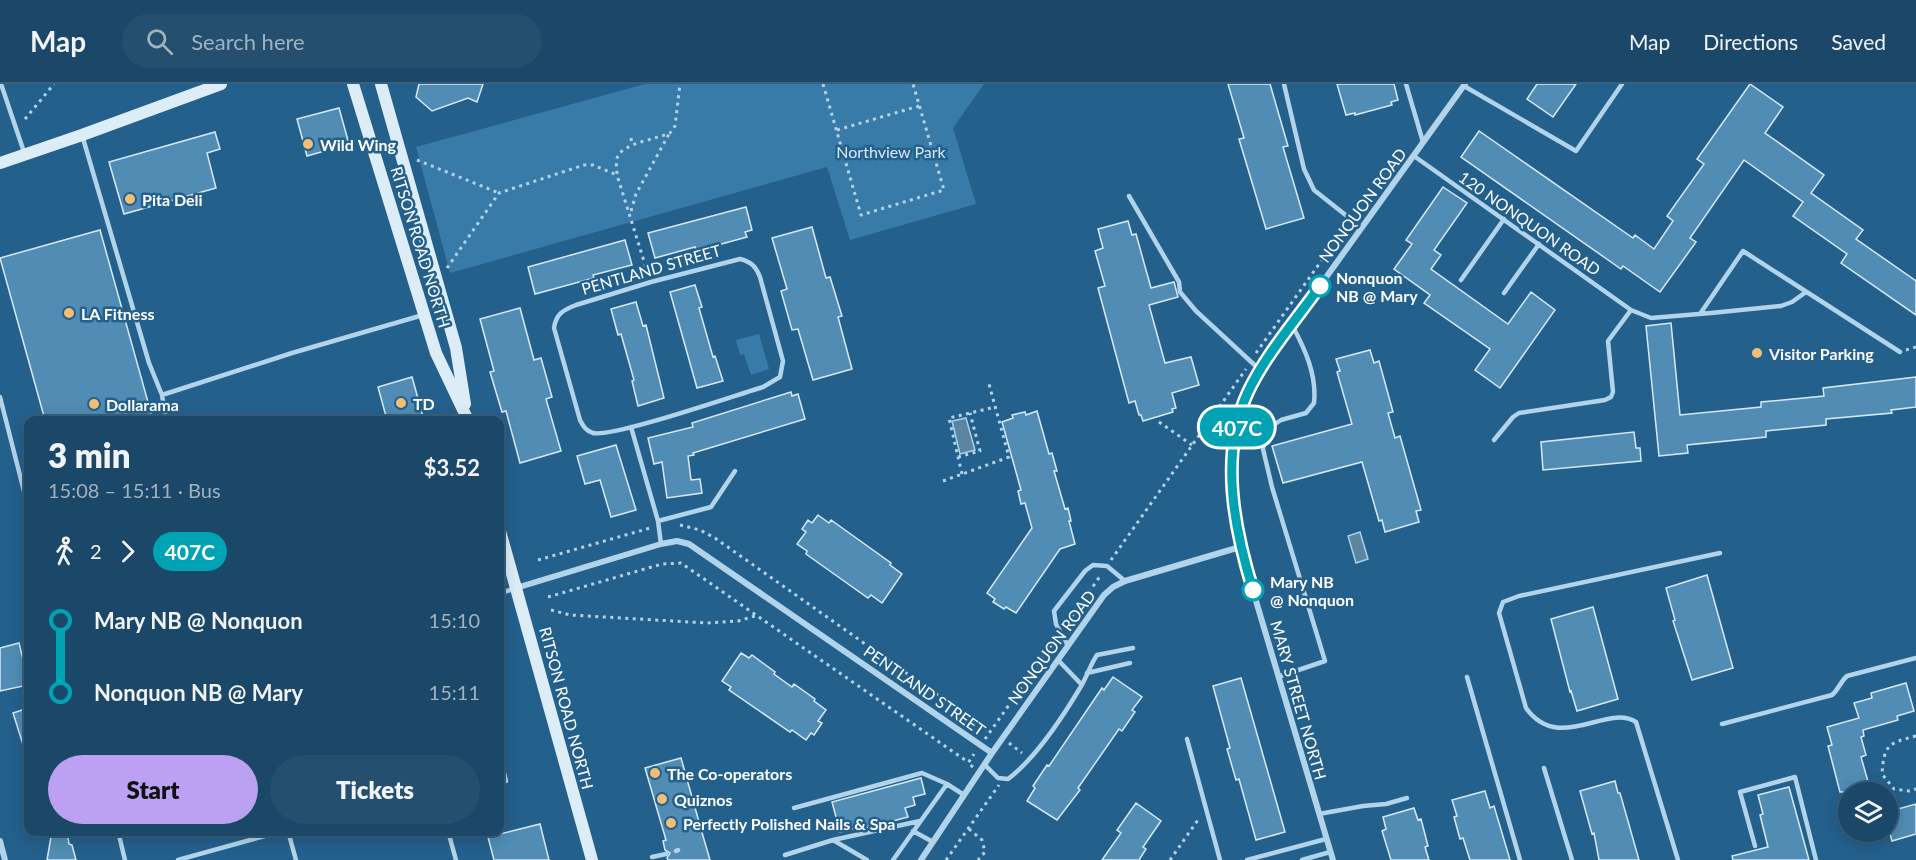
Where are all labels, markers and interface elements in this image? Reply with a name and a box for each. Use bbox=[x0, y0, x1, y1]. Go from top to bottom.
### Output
search box bbox=[122, 14, 542, 68]
text: Map bbox=[30, 24, 86, 58]
icon: search bbox=[143, 25, 176, 58]
text: Search here bbox=[191, 28, 305, 55]
text: Map bbox=[1629, 29, 1670, 54]
text: Directions bbox=[1703, 29, 1798, 54]
text: Saved bbox=[1831, 29, 1886, 54]
place label: Wild Wing bbox=[320, 135, 396, 154]
marker: Wild Wing bbox=[301, 137, 315, 151]
park label: Northview Park bbox=[836, 142, 947, 161]
street label: NONQUON ROAD bbox=[1314, 144, 1410, 266]
street label: RITSON ROAD NORTH bbox=[387, 164, 455, 330]
street label: 120 NONQUON ROAD bbox=[1456, 167, 1604, 279]
place label: Pita Deli bbox=[142, 190, 203, 209]
marker: Pita Deli bbox=[123, 192, 137, 206]
street label: PENTLAND STREET bbox=[579, 240, 723, 298]
place label: Nonquon NB @ Mary bbox=[1336, 268, 1418, 305]
marker: Nonquon NB @ Mary bbox=[1309, 275, 1331, 297]
place label: LA Fitness bbox=[81, 304, 154, 323]
marker: LA Fitness bbox=[62, 306, 76, 320]
place label: Visitor Parking bbox=[1768, 344, 1874, 363]
marker: Visitor Parking bbox=[1750, 346, 1764, 360]
place label: TD bbox=[413, 394, 435, 413]
place label: Dollarama bbox=[106, 395, 179, 414]
marker: TD bbox=[394, 396, 408, 410]
marker: Dollarama bbox=[87, 397, 101, 411]
line badge: 407C bbox=[1195, 408, 1279, 446]
text: 407C bbox=[1212, 415, 1262, 440]
text: 3 min bbox=[48, 435, 130, 475]
text: $3.52 bbox=[424, 454, 480, 481]
text: 15:08 – 15:11 · Bus bbox=[48, 478, 221, 502]
icon: walk bbox=[48, 535, 81, 568]
icon: forward bbox=[111, 535, 144, 568]
text: 2 bbox=[90, 539, 102, 563]
text: 407C bbox=[165, 539, 215, 564]
place label: Mary NB @ Nonquon bbox=[1270, 572, 1354, 609]
marker: Mary NB @ Nonquon bbox=[1242, 579, 1264, 601]
street label: NONQUON ROAD bbox=[1003, 586, 1099, 708]
text: Mary NB @ Nonquon bbox=[94, 607, 303, 634]
text: 15:10 bbox=[429, 608, 480, 632]
street label: MARY STREET NORTH bbox=[1267, 618, 1331, 782]
street label: RITSON ROAD NORTH bbox=[536, 625, 598, 791]
street label: PENTLAND STREET bbox=[861, 641, 990, 739]
text: Nonquon NB @ Mary bbox=[94, 679, 303, 706]
text: 15:11 bbox=[429, 680, 480, 704]
button: Start bbox=[48, 755, 258, 824]
button: Tickets bbox=[270, 755, 480, 824]
place label: The Co-operators bbox=[667, 764, 792, 783]
marker: The Co-operators bbox=[648, 766, 662, 780]
map controls bbox=[1838, 782, 1898, 842]
button: layers bbox=[1838, 782, 1898, 842]
place label: Quiznos bbox=[674, 790, 733, 809]
marker: Quiznos bbox=[655, 792, 669, 806]
place label: Perfectly Polished Nails & Spa bbox=[683, 814, 896, 833]
marker: Perfectly Polished Nails & Spa bbox=[664, 816, 678, 830]

